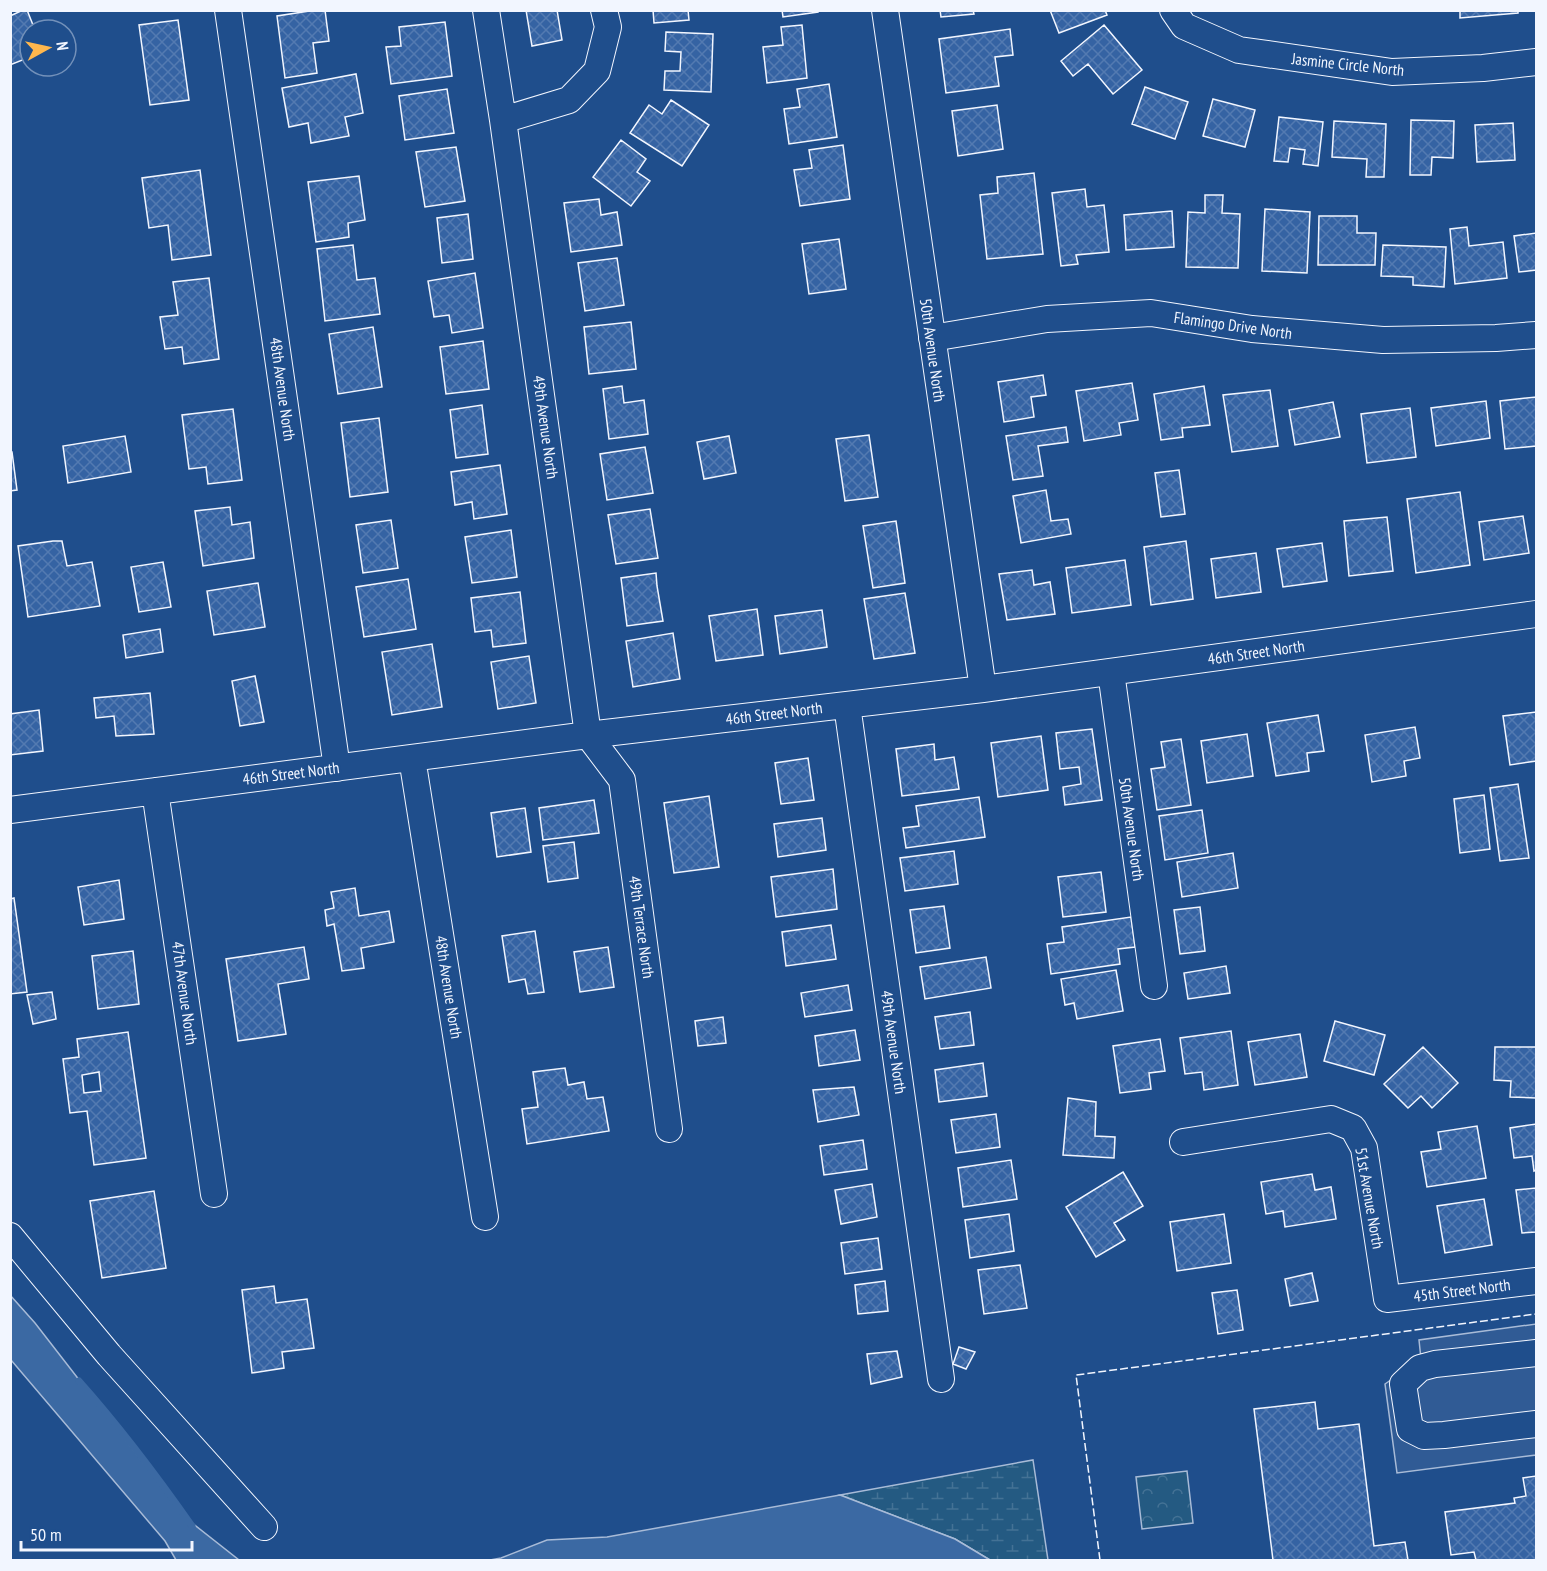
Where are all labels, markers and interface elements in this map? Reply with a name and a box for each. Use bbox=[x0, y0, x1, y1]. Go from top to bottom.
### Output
north arrow bbox=[18, 18, 78, 78]
text: N bbox=[52, 40, 73, 52]
street label: Jasmine Circle North bbox=[1290, 48, 1405, 80]
street label: 50th Avenue North bbox=[916, 297, 950, 403]
street label: Flamingo Drive North bbox=[1173, 307, 1293, 343]
street label: 48th Avenue North bbox=[266, 336, 300, 442]
street label: 49th Avenue North bbox=[529, 374, 563, 480]
street label: 46th Street North bbox=[1206, 635, 1306, 669]
street label: 46th Street North bbox=[724, 697, 824, 729]
street label: 46th Street North bbox=[241, 757, 341, 789]
street label: 50th Avenue North bbox=[1115, 776, 1149, 882]
street label: 49th Terrace North bbox=[625, 874, 659, 980]
street label: 48th Avenue North bbox=[431, 934, 467, 1040]
street label: 47th Avenue North bbox=[168, 940, 202, 1046]
street label: 49th Avenue North bbox=[877, 989, 911, 1095]
street label: 51st Avenue North bbox=[1351, 1146, 1389, 1250]
street label: 45th Street North bbox=[1412, 1274, 1512, 1306]
scale bar bbox=[21, 1514, 192, 1552]
text: 50 m bbox=[30, 1523, 62, 1546]

